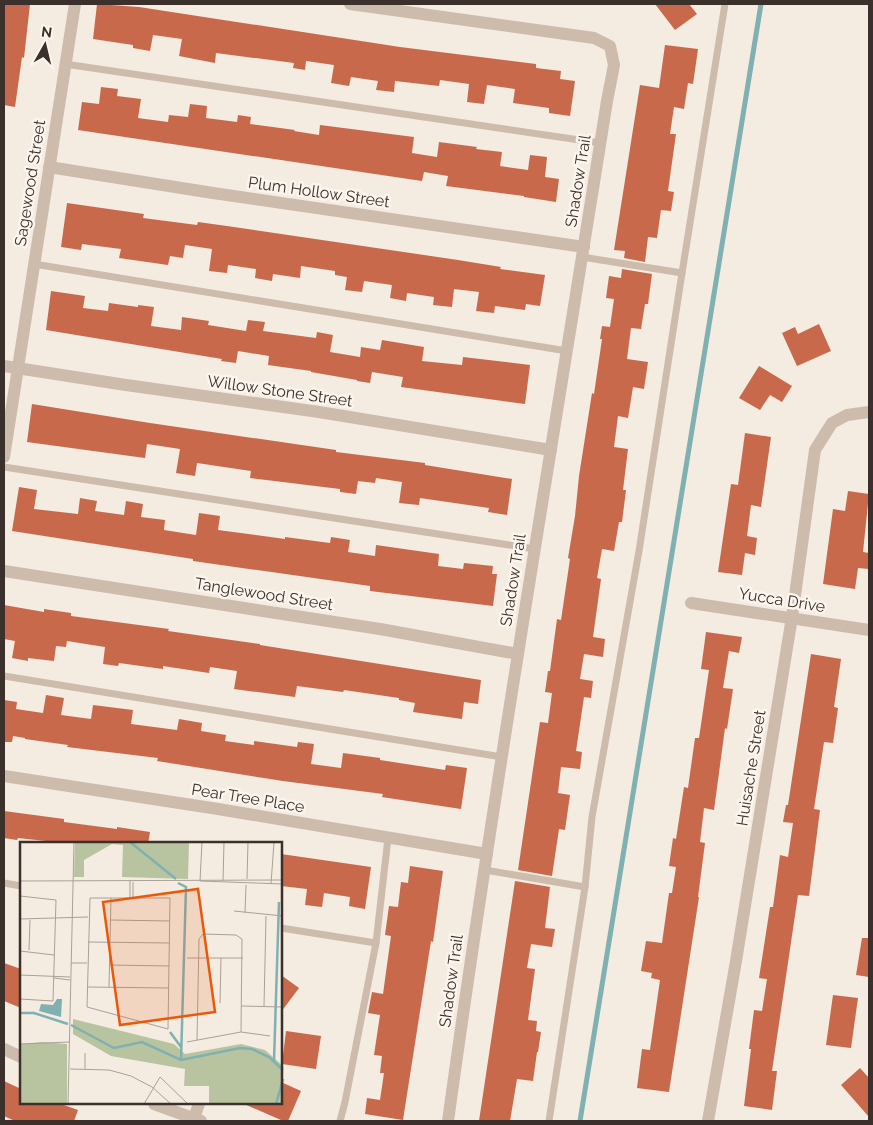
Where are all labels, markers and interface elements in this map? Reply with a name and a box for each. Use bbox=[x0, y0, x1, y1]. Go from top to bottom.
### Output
north arrow bbox=[20, 20, 70, 70]
text: N bbox=[40, 23, 53, 41]
street label: Sagewood Street bbox=[11, 118, 49, 248]
street label: Shadow Trail bbox=[561, 133, 595, 229]
street label: Plum Hollow Street bbox=[247, 173, 392, 211]
street label: Willow Stone Street bbox=[206, 371, 354, 411]
street label: Shadow Trail bbox=[496, 532, 530, 628]
street label: Tanglewood Street bbox=[194, 574, 335, 614]
street label: Yucca Drive bbox=[737, 584, 827, 616]
street label: Huisache Street bbox=[732, 708, 770, 827]
street label: Pear Tree Place bbox=[190, 780, 306, 816]
inset map bbox=[20, 842, 282, 1105]
street label: Shadow Trail bbox=[435, 933, 467, 1029]

